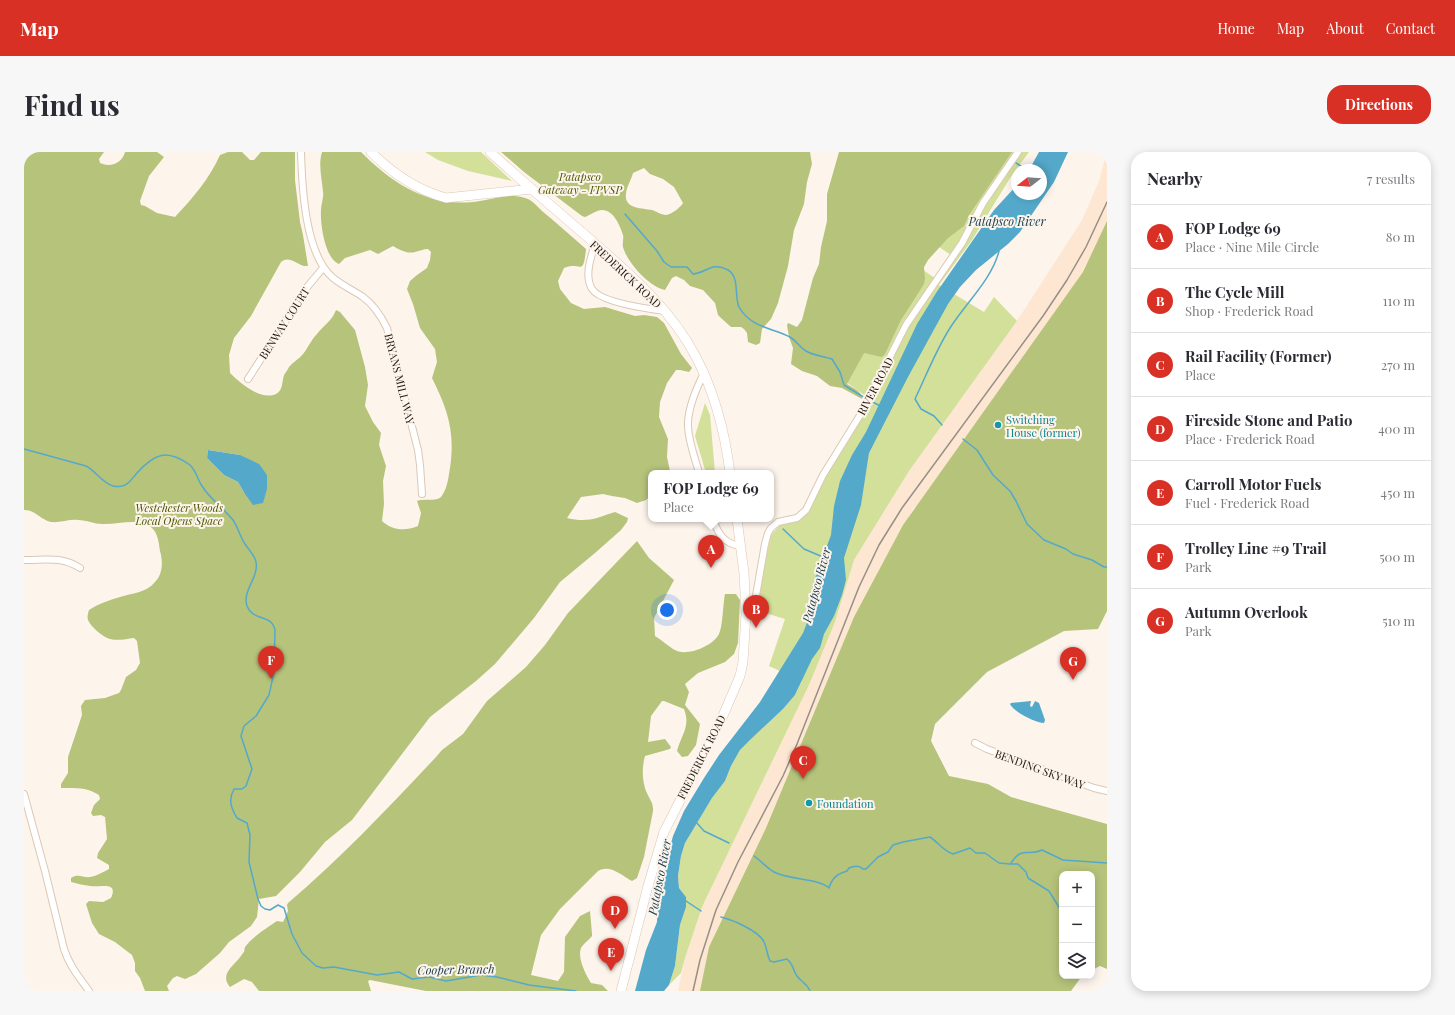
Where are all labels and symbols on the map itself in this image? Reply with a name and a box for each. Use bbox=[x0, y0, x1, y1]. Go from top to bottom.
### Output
north arrow bbox=[1011, 164, 1047, 200]
park label: Patapsco Gateway - FPVSP bbox=[538, 169, 622, 197]
water label: Patapsco River bbox=[967, 213, 1046, 229]
street label: FREDERICK ROAD bbox=[587, 237, 665, 311]
street label: BENWAY COURT bbox=[255, 284, 313, 362]
street label: BRYANS MILL WAY bbox=[381, 332, 419, 427]
street label: RIVER ROAD bbox=[853, 354, 897, 418]
place label: Switching House (former) bbox=[1006, 412, 1080, 440]
marker: Switching House (former) bbox=[993, 420, 1003, 430]
park label: Westchester Woods Local Opens Space bbox=[134, 500, 224, 528]
pin: A bbox=[698, 535, 724, 568]
water label: Patapsco River bbox=[798, 545, 834, 625]
pin: B bbox=[743, 595, 769, 628]
your location bbox=[657, 600, 677, 620]
pin: F bbox=[258, 646, 284, 679]
pin: G bbox=[1060, 647, 1086, 680]
street label: FREDERICK ROAD bbox=[673, 712, 729, 802]
pin: C bbox=[790, 746, 816, 779]
street label: BENDING SKY WAY bbox=[993, 746, 1088, 792]
place label: Foundation bbox=[817, 796, 874, 811]
marker: Foundation bbox=[804, 798, 814, 808]
water label: Patapsco River bbox=[644, 837, 674, 917]
pin: D bbox=[602, 896, 628, 929]
pin: E bbox=[598, 938, 624, 971]
water label: Cooper Branch bbox=[417, 960, 495, 978]

